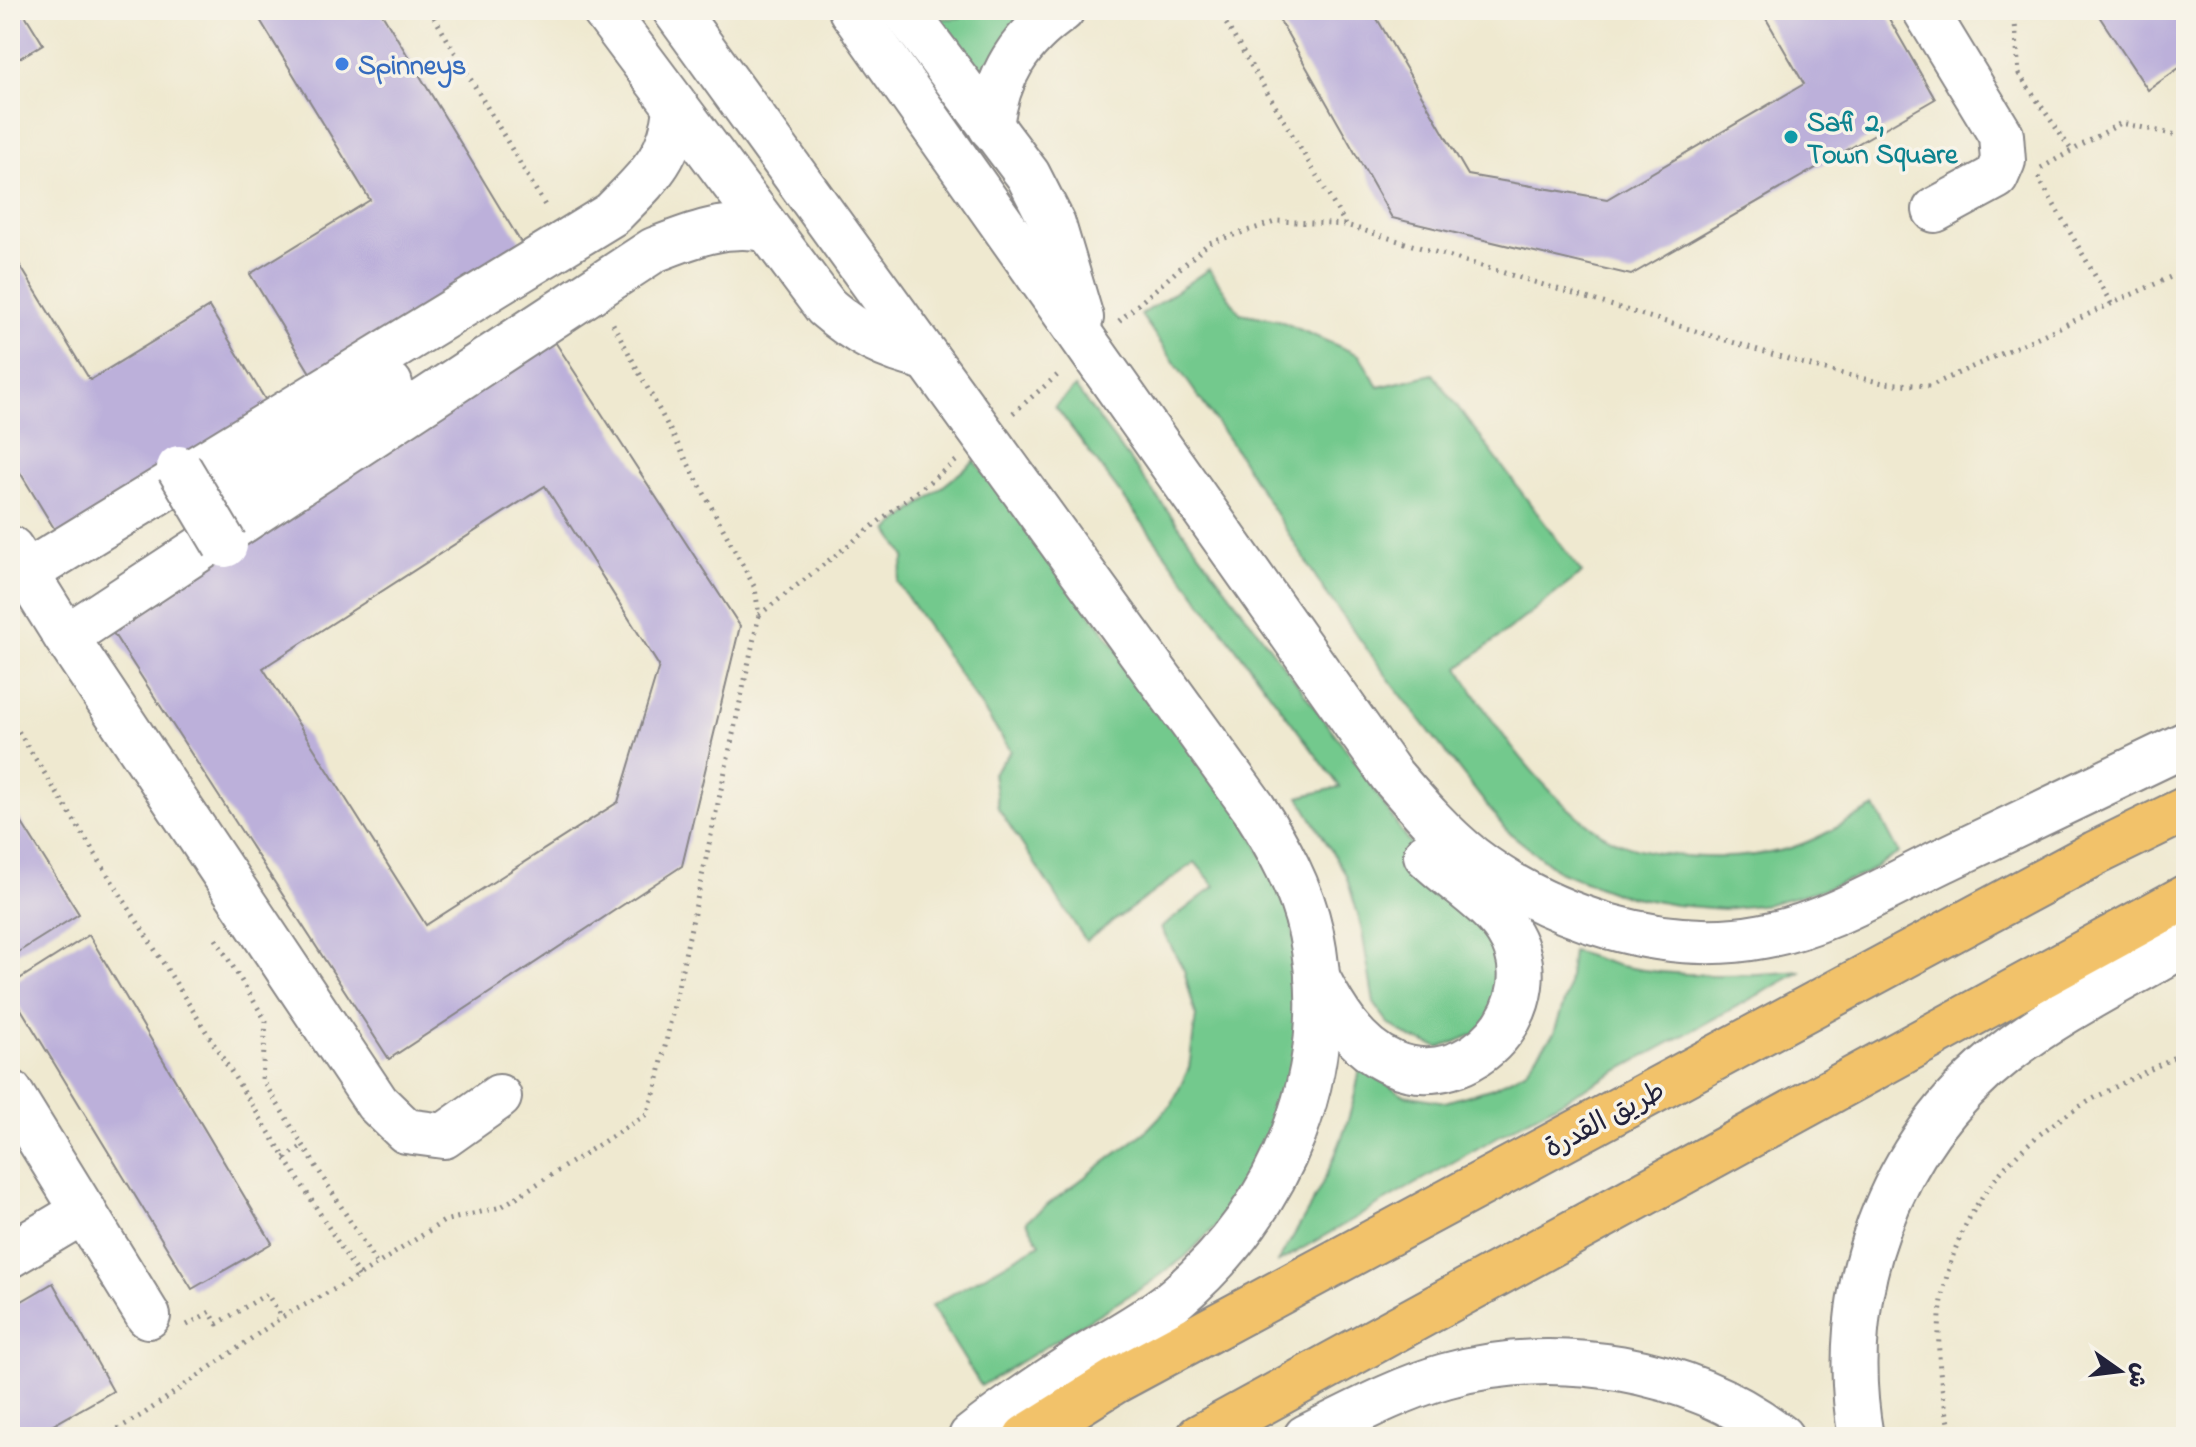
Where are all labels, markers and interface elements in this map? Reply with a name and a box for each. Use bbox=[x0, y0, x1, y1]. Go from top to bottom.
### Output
place label: Spinneys bbox=[358, 47, 466, 88]
marker: Spinneys bbox=[333, 55, 351, 73]
place label: Safi 2, Town Square bbox=[1807, 104, 1959, 177]
marker: Safi 2, Town Square bbox=[1782, 128, 1800, 146]
street label: طريق القدرة bbox=[1538, 1072, 1673, 1170]
north arrow bbox=[2080, 1331, 2160, 1411]
text: ش bbox=[2118, 1359, 2155, 1391]

